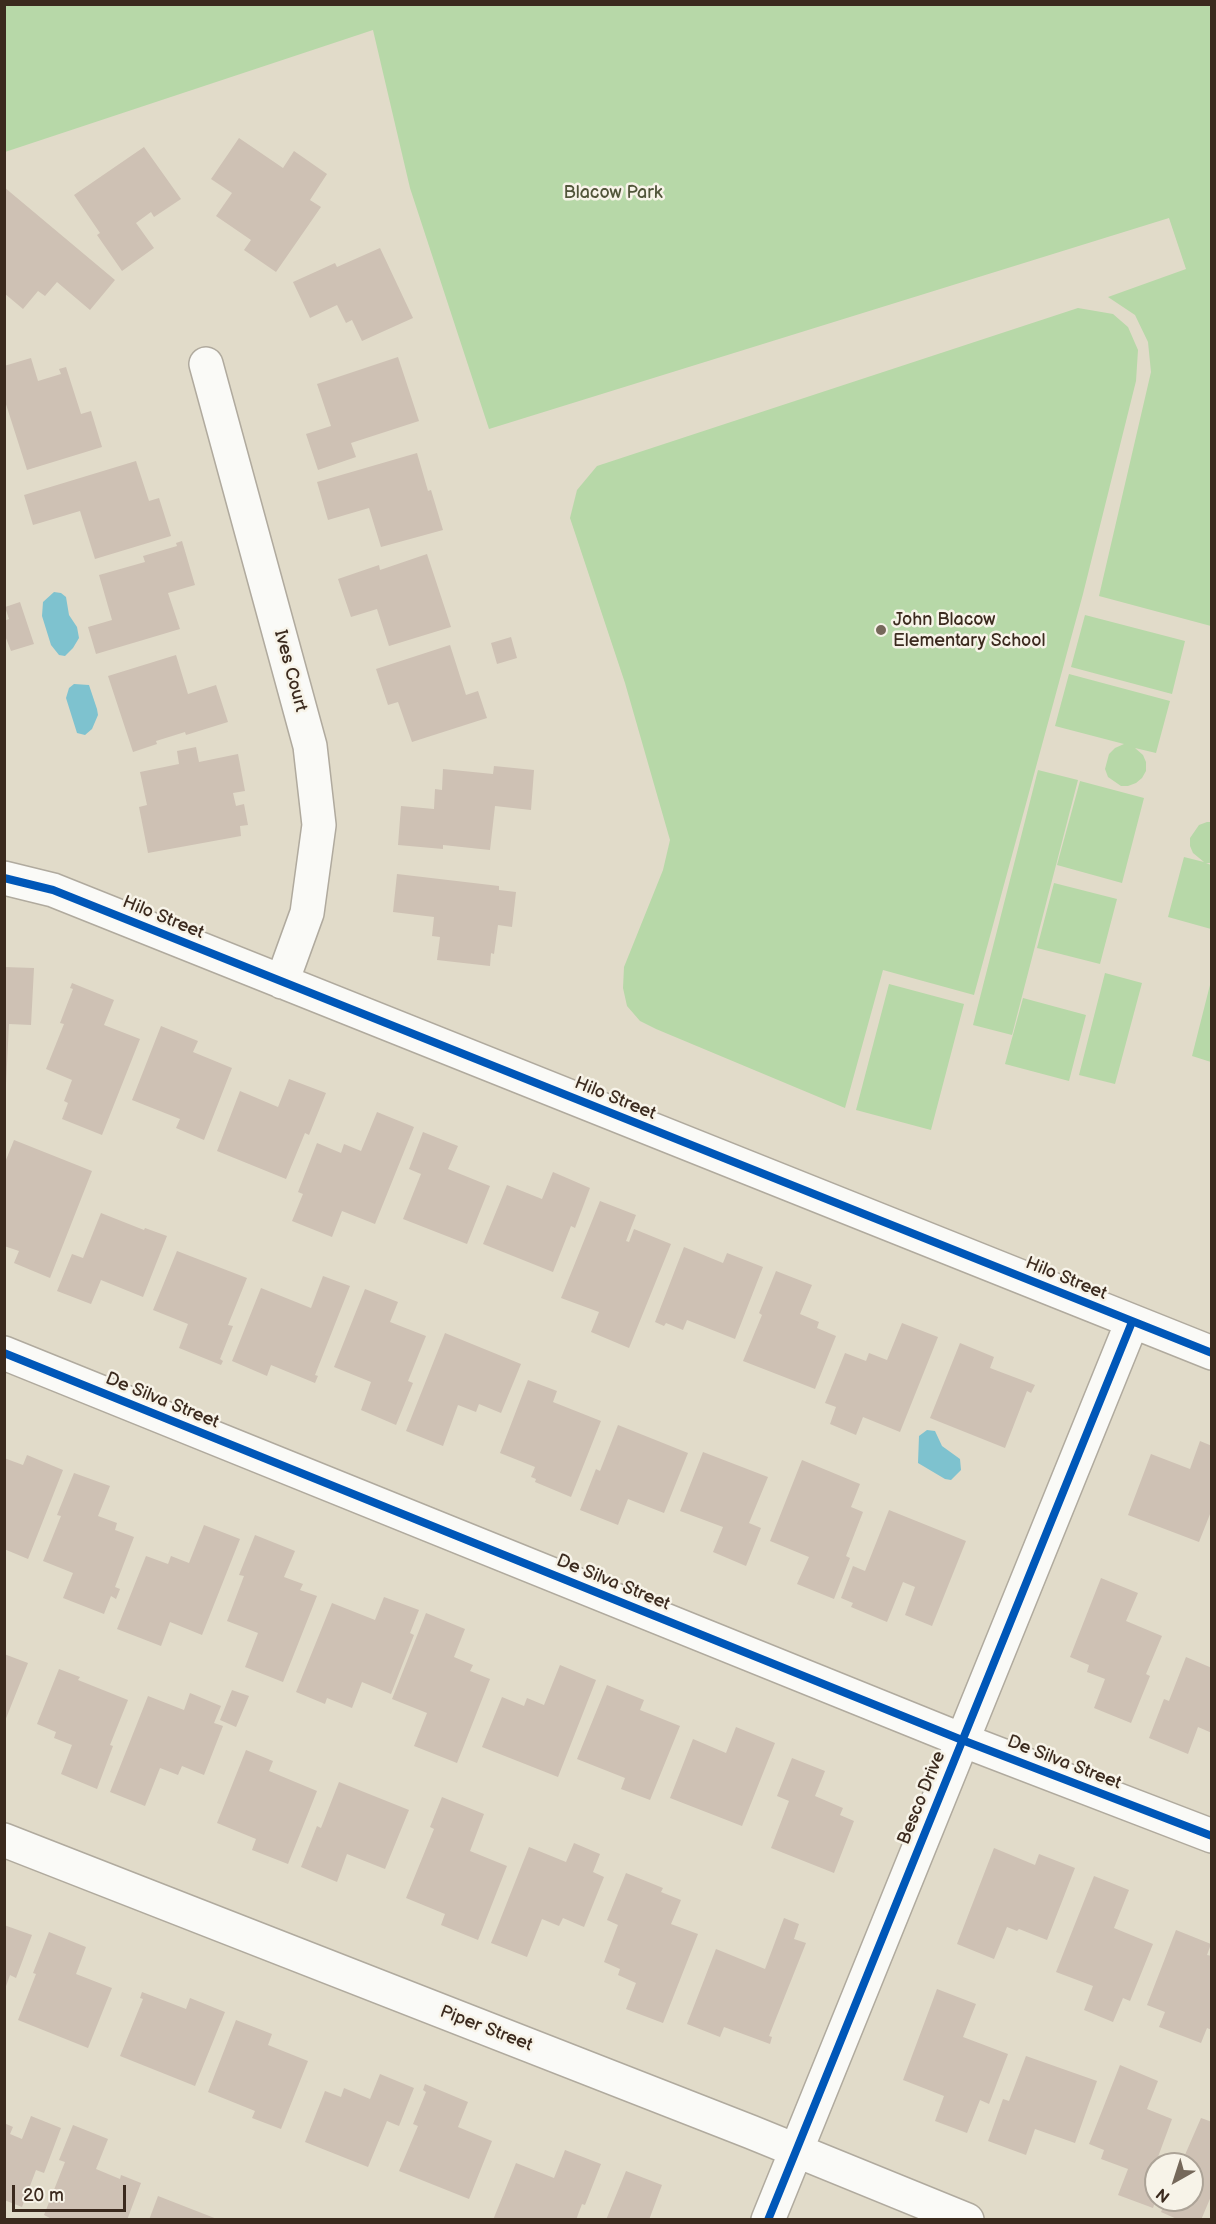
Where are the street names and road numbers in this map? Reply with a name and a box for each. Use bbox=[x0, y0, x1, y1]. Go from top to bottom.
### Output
street label: Ives Court bbox=[269, 628, 311, 714]
street label: Hilo Street bbox=[119, 892, 207, 944]
street label: Hilo Street bbox=[571, 1073, 659, 1125]
street label: Hilo Street bbox=[1022, 1253, 1110, 1305]
street label: De Silva Street bbox=[102, 1368, 222, 1434]
street label: De Silva Street bbox=[553, 1550, 673, 1616]
street label: De Silva Street bbox=[1004, 1731, 1124, 1795]
street label: Besco Drive bbox=[893, 1748, 951, 1848]
street label: Piper Street bbox=[437, 2001, 535, 2057]

